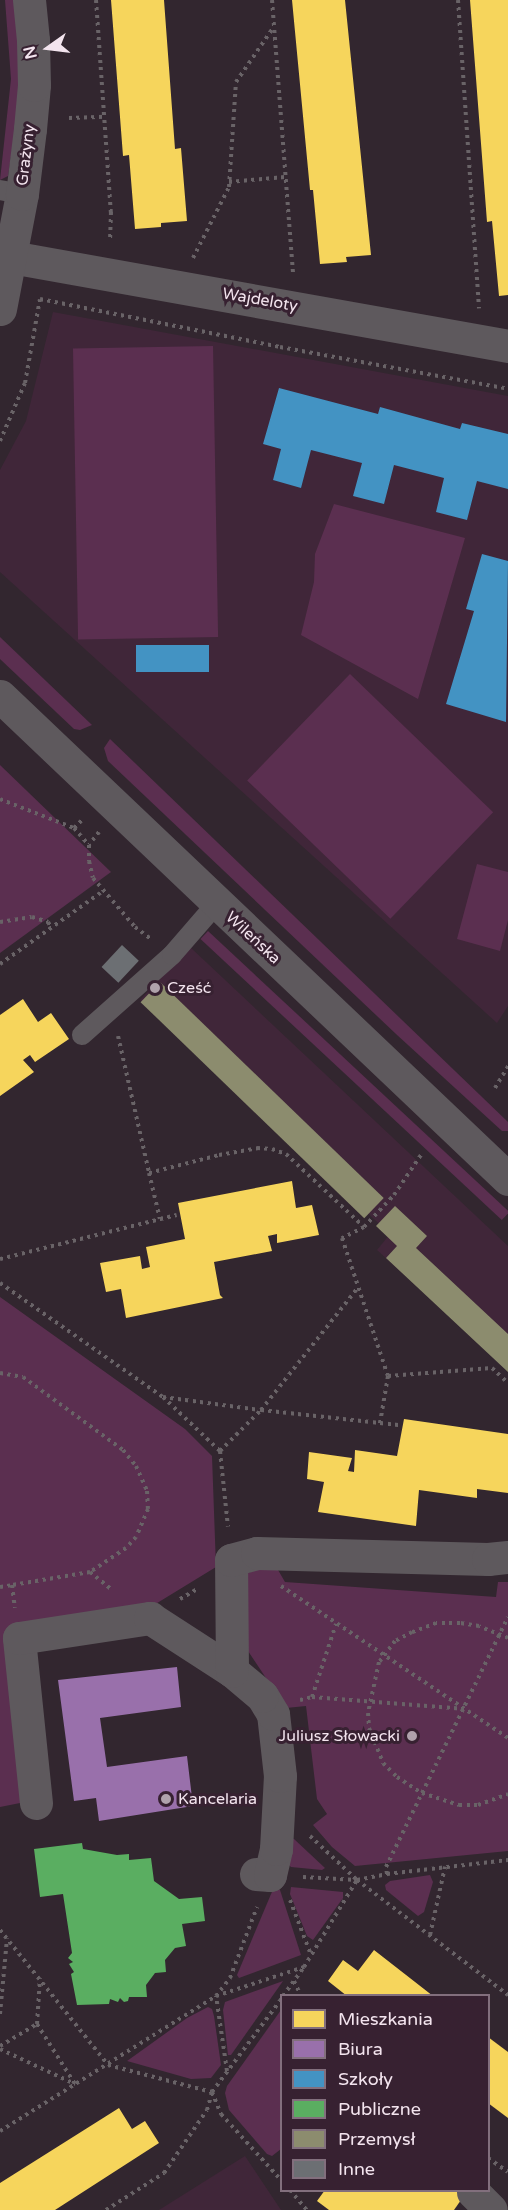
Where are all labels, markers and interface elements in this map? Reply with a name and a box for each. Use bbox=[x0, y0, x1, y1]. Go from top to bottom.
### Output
north arrow bbox=[18, 18, 78, 78]
text: N bbox=[19, 44, 42, 61]
street label: Grażyny bbox=[13, 123, 39, 187]
street label: Wajdeloty bbox=[221, 284, 299, 316]
street label: Wileńska bbox=[222, 908, 284, 968]
place label: Cześć bbox=[167, 978, 211, 998]
marker: Cześć bbox=[148, 981, 162, 995]
place label: Juliusz Słowacki bbox=[279, 1726, 400, 1746]
marker: Juliusz Słowacki bbox=[405, 1729, 419, 1743]
place label: Kancelaria bbox=[178, 1789, 257, 1809]
marker: Kancelaria bbox=[159, 1792, 173, 1806]
legend bbox=[280, 1994, 490, 2192]
text: Mieszkania bbox=[338, 2008, 433, 2030]
text: Biura bbox=[338, 2038, 383, 2060]
text: Szkoły bbox=[338, 2068, 393, 2090]
text: Publiczne bbox=[338, 2098, 421, 2120]
text: Przemysł bbox=[338, 2128, 415, 2150]
text: Inne bbox=[338, 2158, 375, 2180]

